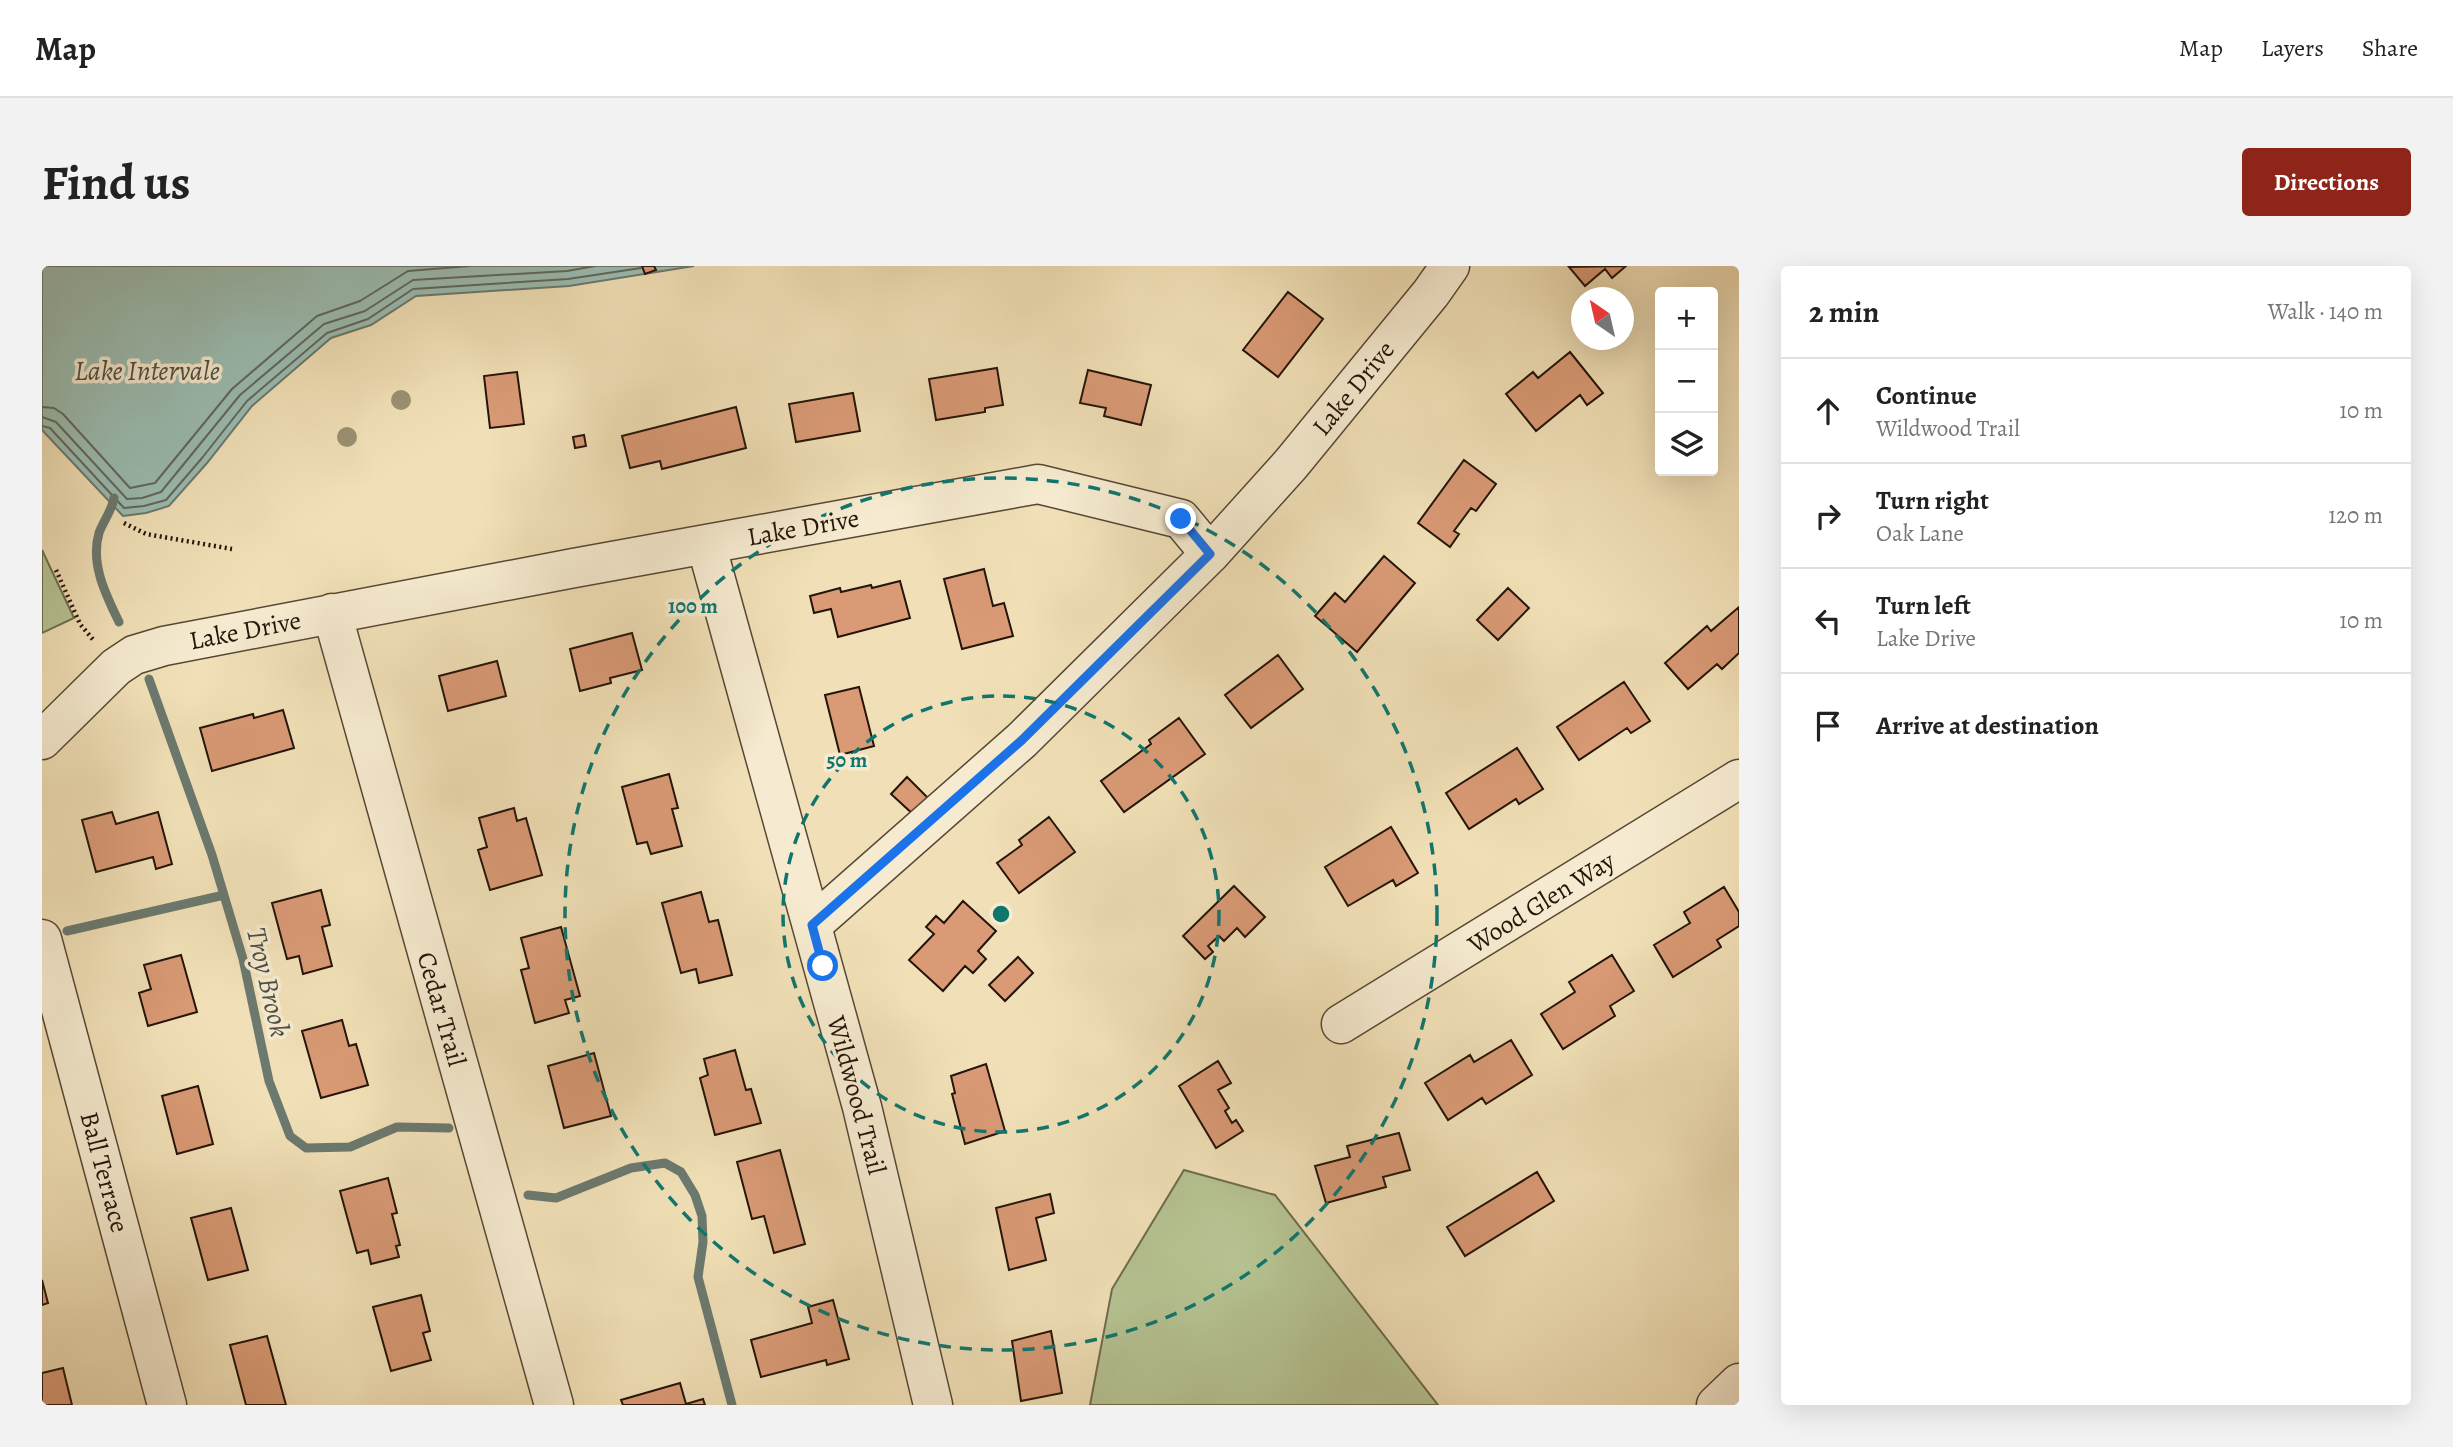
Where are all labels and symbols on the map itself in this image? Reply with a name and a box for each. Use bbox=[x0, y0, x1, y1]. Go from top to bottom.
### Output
north arrow bbox=[1571, 287, 1634, 350]
street label: Lake Drive bbox=[1304, 333, 1403, 443]
water label: Lake Intervale bbox=[74, 352, 220, 390]
street label: Lake Drive bbox=[744, 500, 862, 555]
route end bbox=[1165, 503, 1196, 534]
text: 100 m bbox=[668, 592, 718, 620]
street label: Lake Drive bbox=[186, 603, 304, 658]
text: 50 m bbox=[827, 746, 868, 774]
street label: Wood Glen Way bbox=[1460, 843, 1622, 962]
centre of rings bbox=[989, 902, 1013, 926]
water label: Troy Brook bbox=[237, 924, 299, 1041]
street label: Cedar Trail bbox=[409, 948, 475, 1070]
route start bbox=[807, 950, 838, 981]
street label: Wildwood Trail bbox=[818, 1011, 894, 1178]
street label: Ball Terrace bbox=[72, 1108, 137, 1236]

